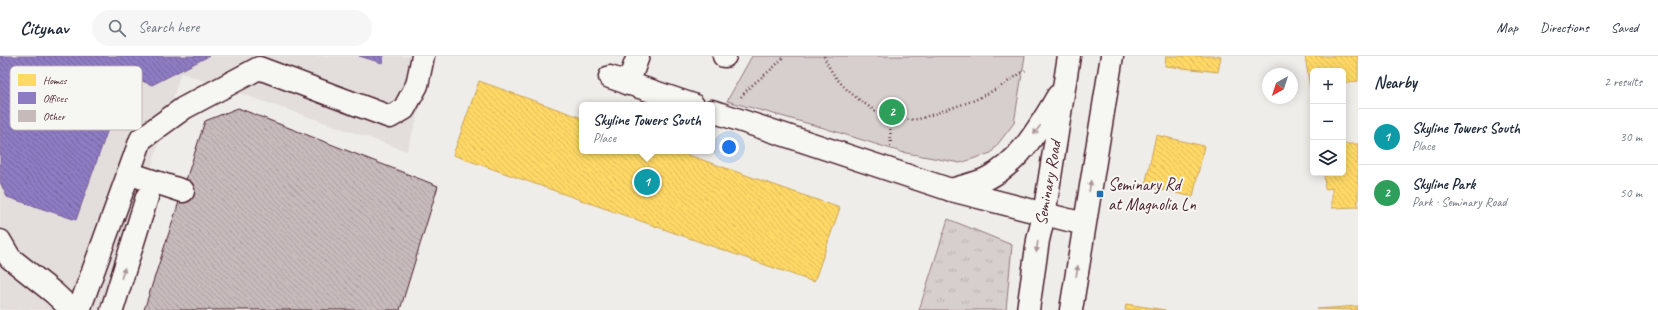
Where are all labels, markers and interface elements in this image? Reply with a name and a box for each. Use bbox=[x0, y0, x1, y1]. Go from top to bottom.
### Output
search box bbox=[92, 10, 372, 46]
text: Citynav bbox=[20, 16, 68, 40]
icon: search bbox=[106, 17, 128, 39]
text: Search here bbox=[138, 18, 199, 37]
text: Map bbox=[1497, 19, 1518, 36]
text: Directions bbox=[1540, 19, 1589, 36]
text: Saved bbox=[1611, 19, 1638, 36]
legend bbox=[10, 66, 142, 130]
north arrow bbox=[1262, 68, 1298, 104]
map controls bbox=[1310, 68, 1346, 176]
button: + bbox=[1310, 68, 1346, 104]
text: Nearby bbox=[1374, 72, 1417, 93]
text: Homes bbox=[43, 73, 68, 87]
text: 2 results bbox=[1604, 74, 1642, 90]
text: Offices bbox=[43, 91, 68, 105]
pin: 2 bbox=[879, 97, 905, 127]
popup bbox=[579, 102, 715, 154]
button: − bbox=[1310, 104, 1346, 140]
text: Other bbox=[43, 109, 66, 123]
text: Skyline Towers South bbox=[593, 111, 701, 130]
text: Skyline Towers South bbox=[1412, 119, 1520, 138]
one-way arrow bbox=[1033, 124, 1042, 135]
text: 1 bbox=[1384, 129, 1390, 145]
text: 30 m bbox=[1620, 129, 1642, 145]
text: Place bbox=[593, 130, 616, 146]
street label: Seminary Road bbox=[1030, 136, 1066, 227]
your location bbox=[719, 137, 739, 157]
text: Place bbox=[1412, 138, 1435, 154]
button: layers bbox=[1310, 140, 1346, 176]
pin: 1 bbox=[634, 167, 660, 197]
place label: Seminary Rd at Magnolia Ln bbox=[1108, 174, 1196, 215]
text: Skyline Park bbox=[1412, 175, 1475, 194]
one-way arrow bbox=[1088, 180, 1094, 192]
text: 2 bbox=[1384, 185, 1390, 201]
text: 50 m bbox=[1620, 185, 1642, 201]
marker: Seminary Rd at Magnolia Ln bbox=[1095, 189, 1105, 199]
text: Park · Seminary Road bbox=[1412, 194, 1507, 210]
one-way arrow bbox=[1034, 241, 1040, 253]
one-way arrow bbox=[1074, 265, 1080, 278]
one-way arrow bbox=[121, 266, 127, 278]

